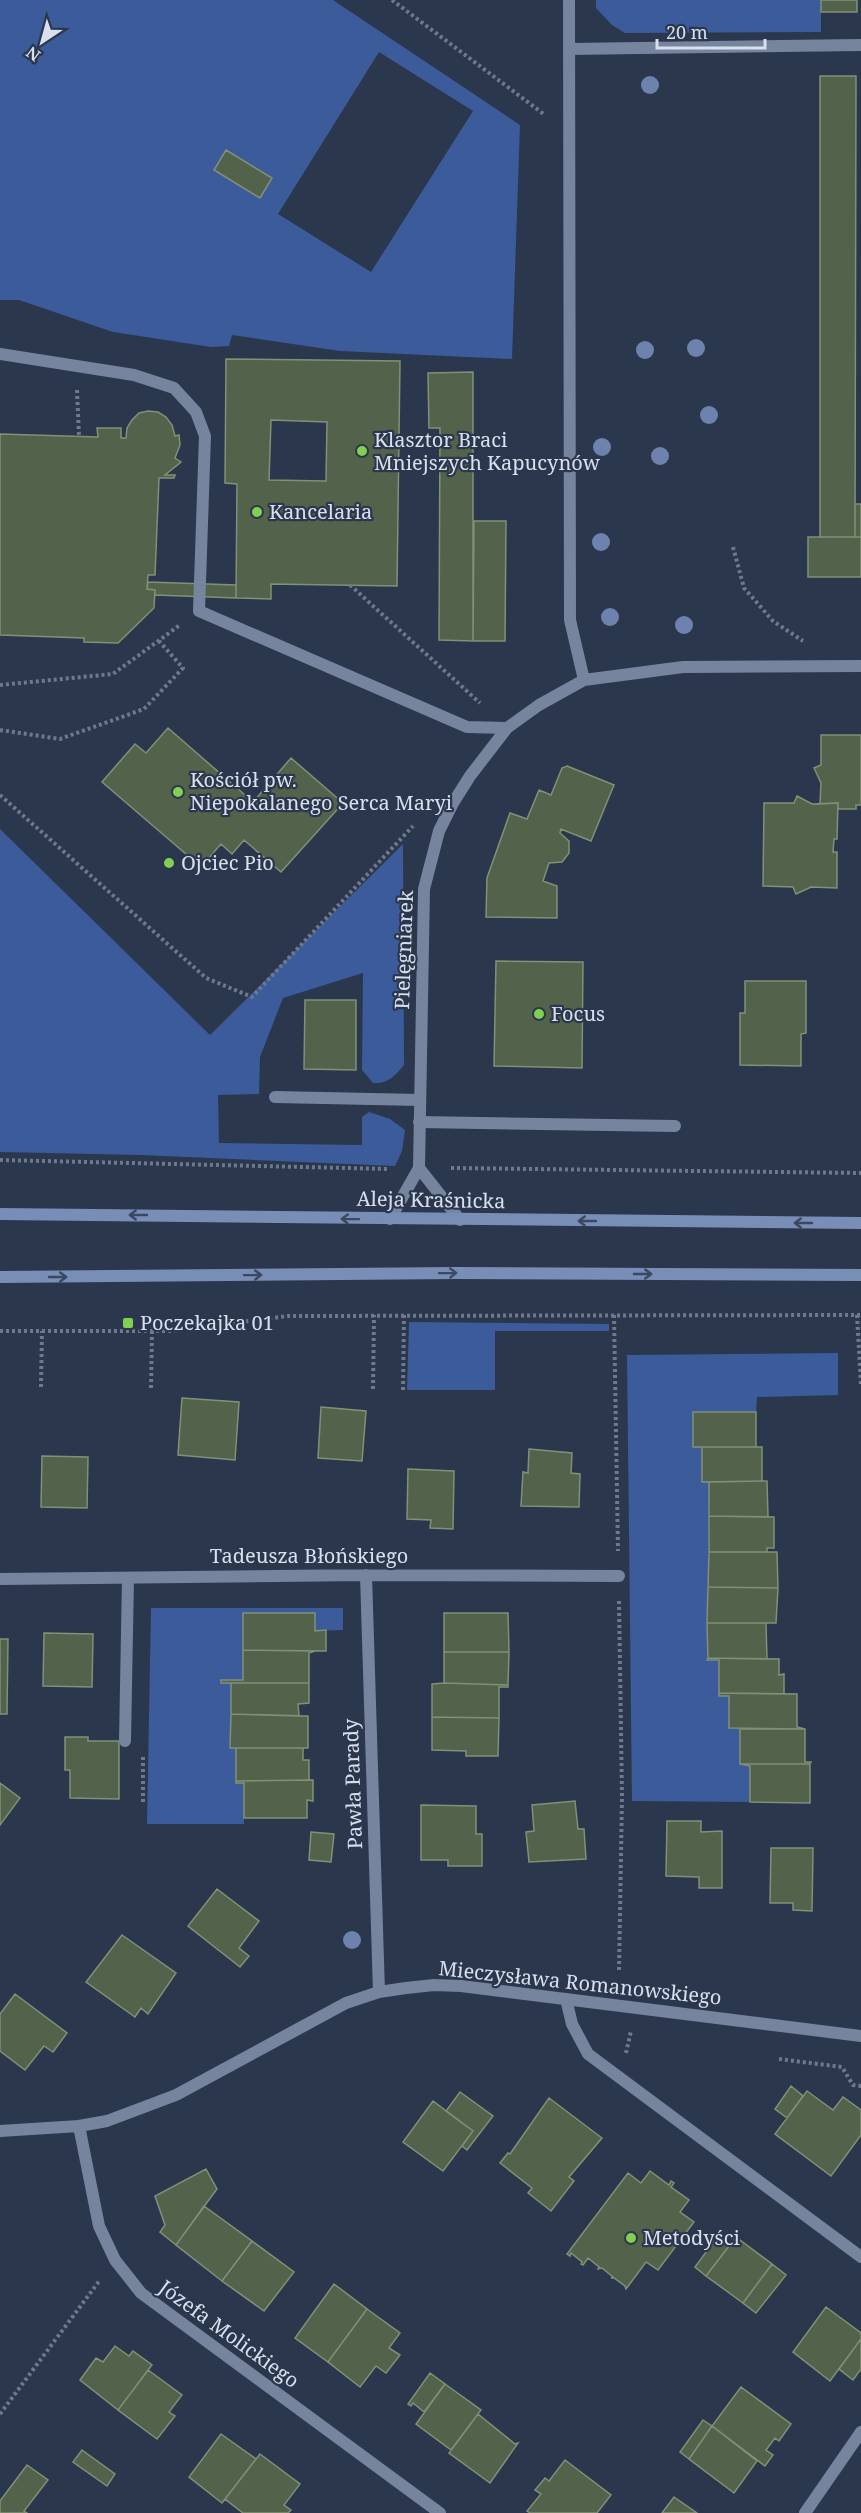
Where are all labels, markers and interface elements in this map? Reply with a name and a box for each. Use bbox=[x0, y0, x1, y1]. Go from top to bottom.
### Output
north arrow bbox=[12, 12, 72, 72]
scale bar bbox=[657, 12, 765, 50]
text: 20 m bbox=[666, 20, 708, 44]
text: N bbox=[21, 41, 45, 67]
place label: Klasztor Braci Mniejszych Kapucynów bbox=[374, 426, 601, 476]
marker: Klasztor Braci Mniejszych Kapucynów bbox=[355, 444, 369, 458]
place label: Kancelaria bbox=[269, 498, 372, 525]
marker: Kancelaria bbox=[250, 505, 264, 519]
place label: Kościół pw. Niepokalanego Serca Maryi bbox=[190, 766, 453, 816]
marker: Kościół pw. Niepokalanego Serca Maryi bbox=[171, 785, 185, 799]
place label: Ojciec Pio bbox=[181, 849, 274, 876]
marker: Ojciec Pio bbox=[162, 856, 176, 870]
street label: Pielęgniarek bbox=[388, 890, 419, 1010]
place label: Focus bbox=[551, 1000, 605, 1027]
marker: Focus bbox=[532, 1007, 546, 1021]
street label: Aleja Kraśnicka bbox=[356, 1185, 506, 1214]
one-way arrow bbox=[128, 1209, 148, 1221]
one-way arrow bbox=[340, 1213, 360, 1224]
one-way arrow bbox=[577, 1215, 597, 1227]
one-way arrow bbox=[793, 1217, 813, 1229]
one-way arrow bbox=[438, 1267, 458, 1279]
one-way arrow bbox=[633, 1268, 653, 1280]
one-way arrow bbox=[243, 1270, 263, 1281]
one-way arrow bbox=[48, 1271, 68, 1283]
place label: Poczekajka 01 bbox=[140, 1309, 274, 1336]
marker: Poczekajka 01 bbox=[121, 1316, 135, 1330]
street label: Tadeusza Błońskiego bbox=[210, 1542, 408, 1569]
street label: Pawła Parady bbox=[337, 1718, 368, 1850]
street label: Mieczysława Romanowskiego bbox=[437, 1954, 723, 2011]
place label: Metodyści bbox=[643, 2224, 740, 2251]
marker: Metodyści bbox=[624, 2231, 638, 2245]
street label: Józefa Molickiego bbox=[153, 2273, 305, 2394]

